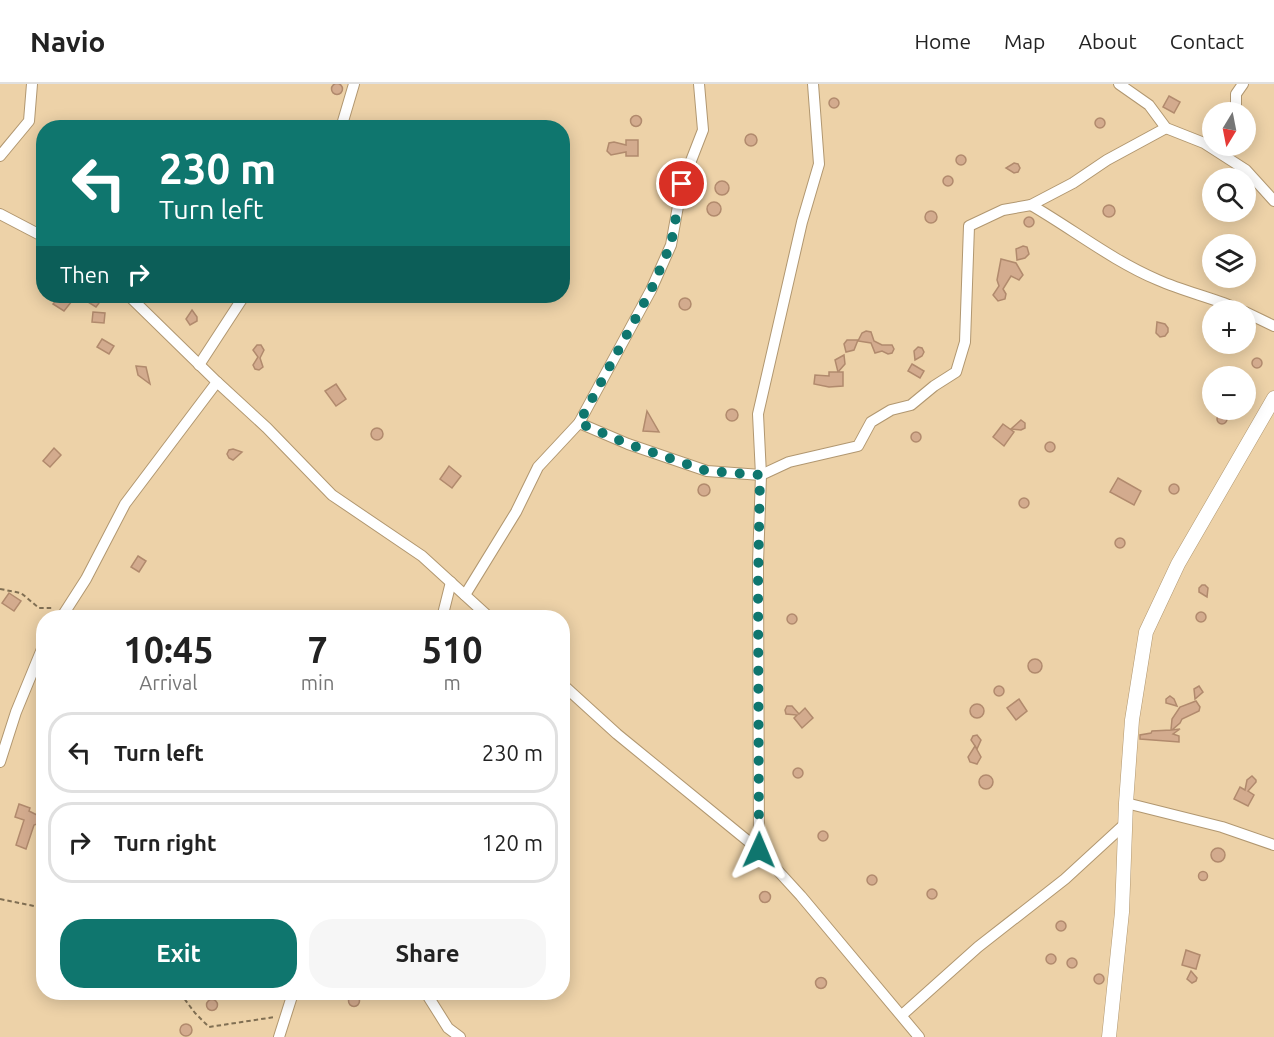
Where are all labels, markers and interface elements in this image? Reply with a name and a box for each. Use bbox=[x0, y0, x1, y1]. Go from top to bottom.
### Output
text: Navio bbox=[30, 26, 105, 57]
text: Home bbox=[914, 29, 971, 53]
text: Map bbox=[1004, 29, 1045, 53]
text: About bbox=[1078, 29, 1137, 53]
text: Contact bbox=[1170, 29, 1244, 53]
north arrow bbox=[1202, 102, 1256, 156]
map controls bbox=[1202, 102, 1256, 420]
icon: left bbox=[60, 144, 138, 222]
text: 230 m bbox=[159, 145, 276, 192]
pin bbox=[656, 158, 707, 209]
icon: arrive bbox=[665, 167, 698, 200]
button: search bbox=[1202, 168, 1256, 222]
text: Turn left bbox=[159, 194, 263, 224]
button: layers bbox=[1202, 234, 1256, 288]
icon: right bbox=[122, 258, 155, 291]
text: Then bbox=[60, 262, 110, 287]
button: + bbox=[1202, 300, 1256, 354]
button: − bbox=[1202, 366, 1256, 420]
text: 10:45 bbox=[123, 629, 213, 670]
text: 7 bbox=[307, 629, 328, 670]
text: 510 bbox=[422, 629, 483, 670]
text: Arrival bbox=[139, 671, 198, 694]
text: min bbox=[301, 671, 334, 694]
text: m bbox=[444, 671, 461, 694]
icon: left bbox=[63, 736, 96, 769]
text: Turn left bbox=[114, 740, 204, 765]
text: 230 m bbox=[482, 740, 543, 765]
position arrow bbox=[727, 818, 791, 882]
icon: right bbox=[63, 826, 96, 859]
text: Turn right bbox=[114, 830, 216, 855]
text: 120 m bbox=[482, 830, 543, 855]
button: Exit bbox=[60, 919, 297, 988]
button: Share bbox=[309, 919, 546, 988]

